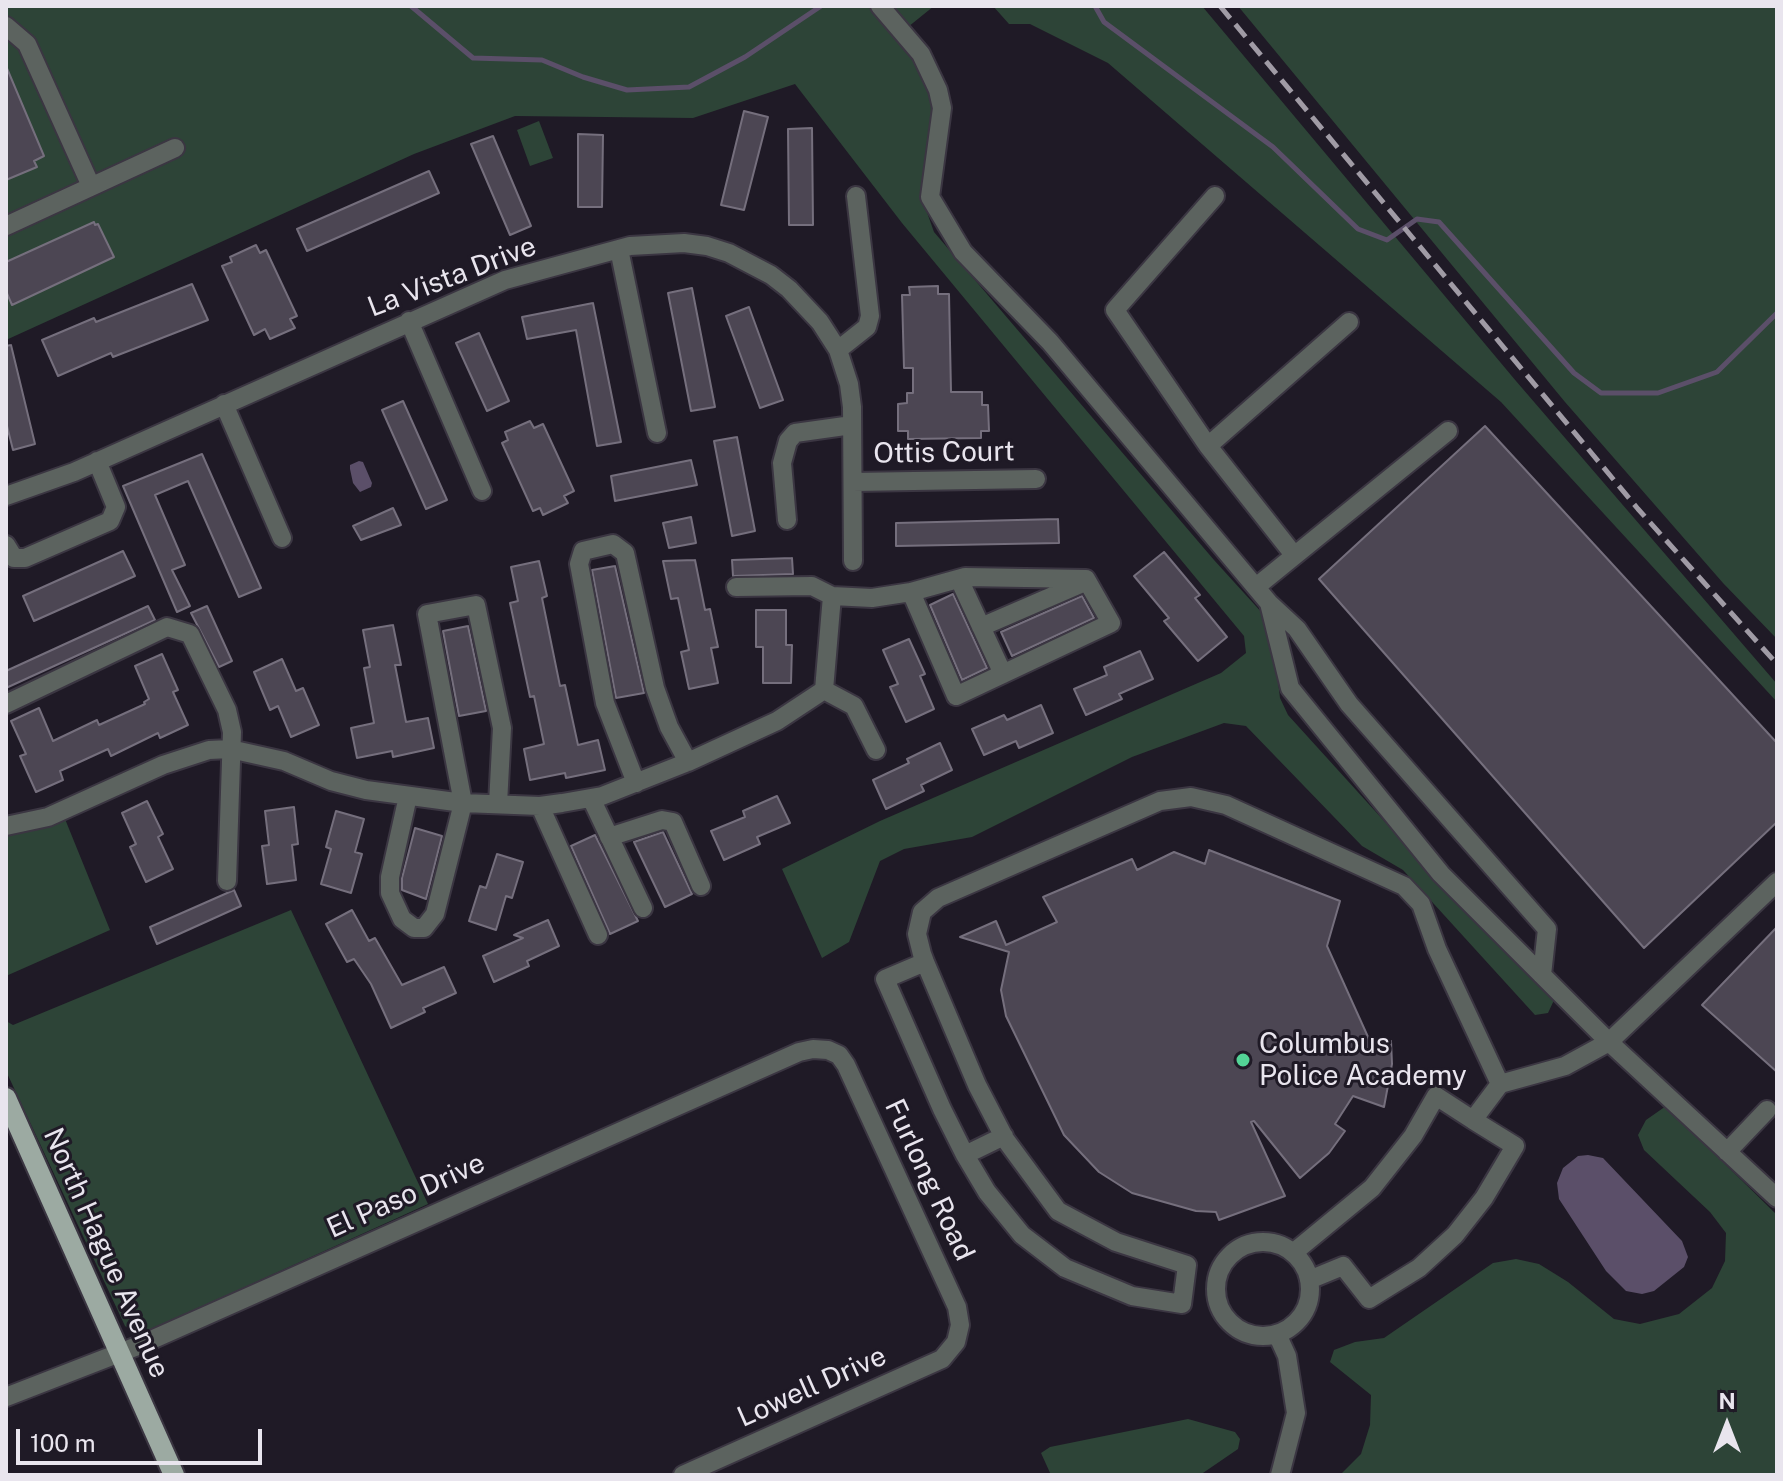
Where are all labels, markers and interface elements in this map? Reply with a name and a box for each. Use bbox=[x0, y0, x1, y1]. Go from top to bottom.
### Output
street label: La Vista Drive bbox=[363, 229, 541, 325]
street label: Ottis Court bbox=[873, 435, 1015, 471]
place label: Columbus Police Academy bbox=[1259, 1027, 1467, 1093]
marker: Columbus Police Academy bbox=[1234, 1051, 1252, 1069]
street label: Furlong Road bbox=[877, 1094, 981, 1266]
street label: North Hague Avenue bbox=[36, 1123, 176, 1383]
street label: El Paso Drive bbox=[322, 1146, 490, 1246]
street label: Lowell Drive bbox=[733, 1339, 891, 1435]
north arrow bbox=[1687, 1385, 1767, 1465]
text: N bbox=[1718, 1388, 1736, 1414]
scale bar bbox=[20, 1413, 266, 1463]
text: 100 m bbox=[30, 1429, 96, 1457]

